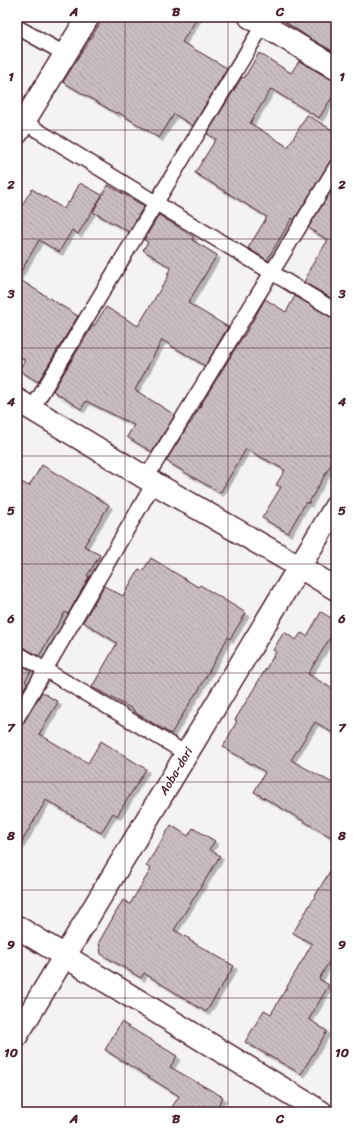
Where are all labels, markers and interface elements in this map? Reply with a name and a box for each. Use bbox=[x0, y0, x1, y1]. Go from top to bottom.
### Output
text: A bbox=[69, 0, 78, 23]
text: B bbox=[172, 0, 181, 23]
text: C bbox=[275, 0, 285, 23]
text: 1 bbox=[8, 65, 14, 88]
text: 1 bbox=[339, 65, 345, 88]
text: 2 bbox=[6, 173, 15, 196]
text: 2 bbox=[337, 173, 346, 196]
text: 3 bbox=[6, 282, 15, 305]
text: 3 bbox=[337, 282, 346, 305]
text: 4 bbox=[6, 390, 16, 413]
text: 4 bbox=[337, 390, 347, 413]
text: 5 bbox=[7, 499, 15, 522]
text: 5 bbox=[338, 499, 346, 522]
text: 6 bbox=[6, 607, 15, 630]
text: 6 bbox=[337, 607, 346, 630]
text: 7 bbox=[7, 716, 16, 739]
text: 7 bbox=[338, 716, 347, 739]
street label: Aoba-dori bbox=[152, 742, 199, 800]
text: 8 bbox=[6, 824, 15, 847]
text: 8 bbox=[337, 824, 346, 847]
text: 9 bbox=[7, 933, 15, 956]
text: 9 bbox=[338, 933, 346, 956]
text: 10 bbox=[4, 1041, 18, 1064]
text: 10 bbox=[335, 1041, 349, 1064]
text: A bbox=[69, 1107, 78, 1129]
text: B bbox=[172, 1107, 181, 1129]
text: C bbox=[275, 1107, 285, 1129]

